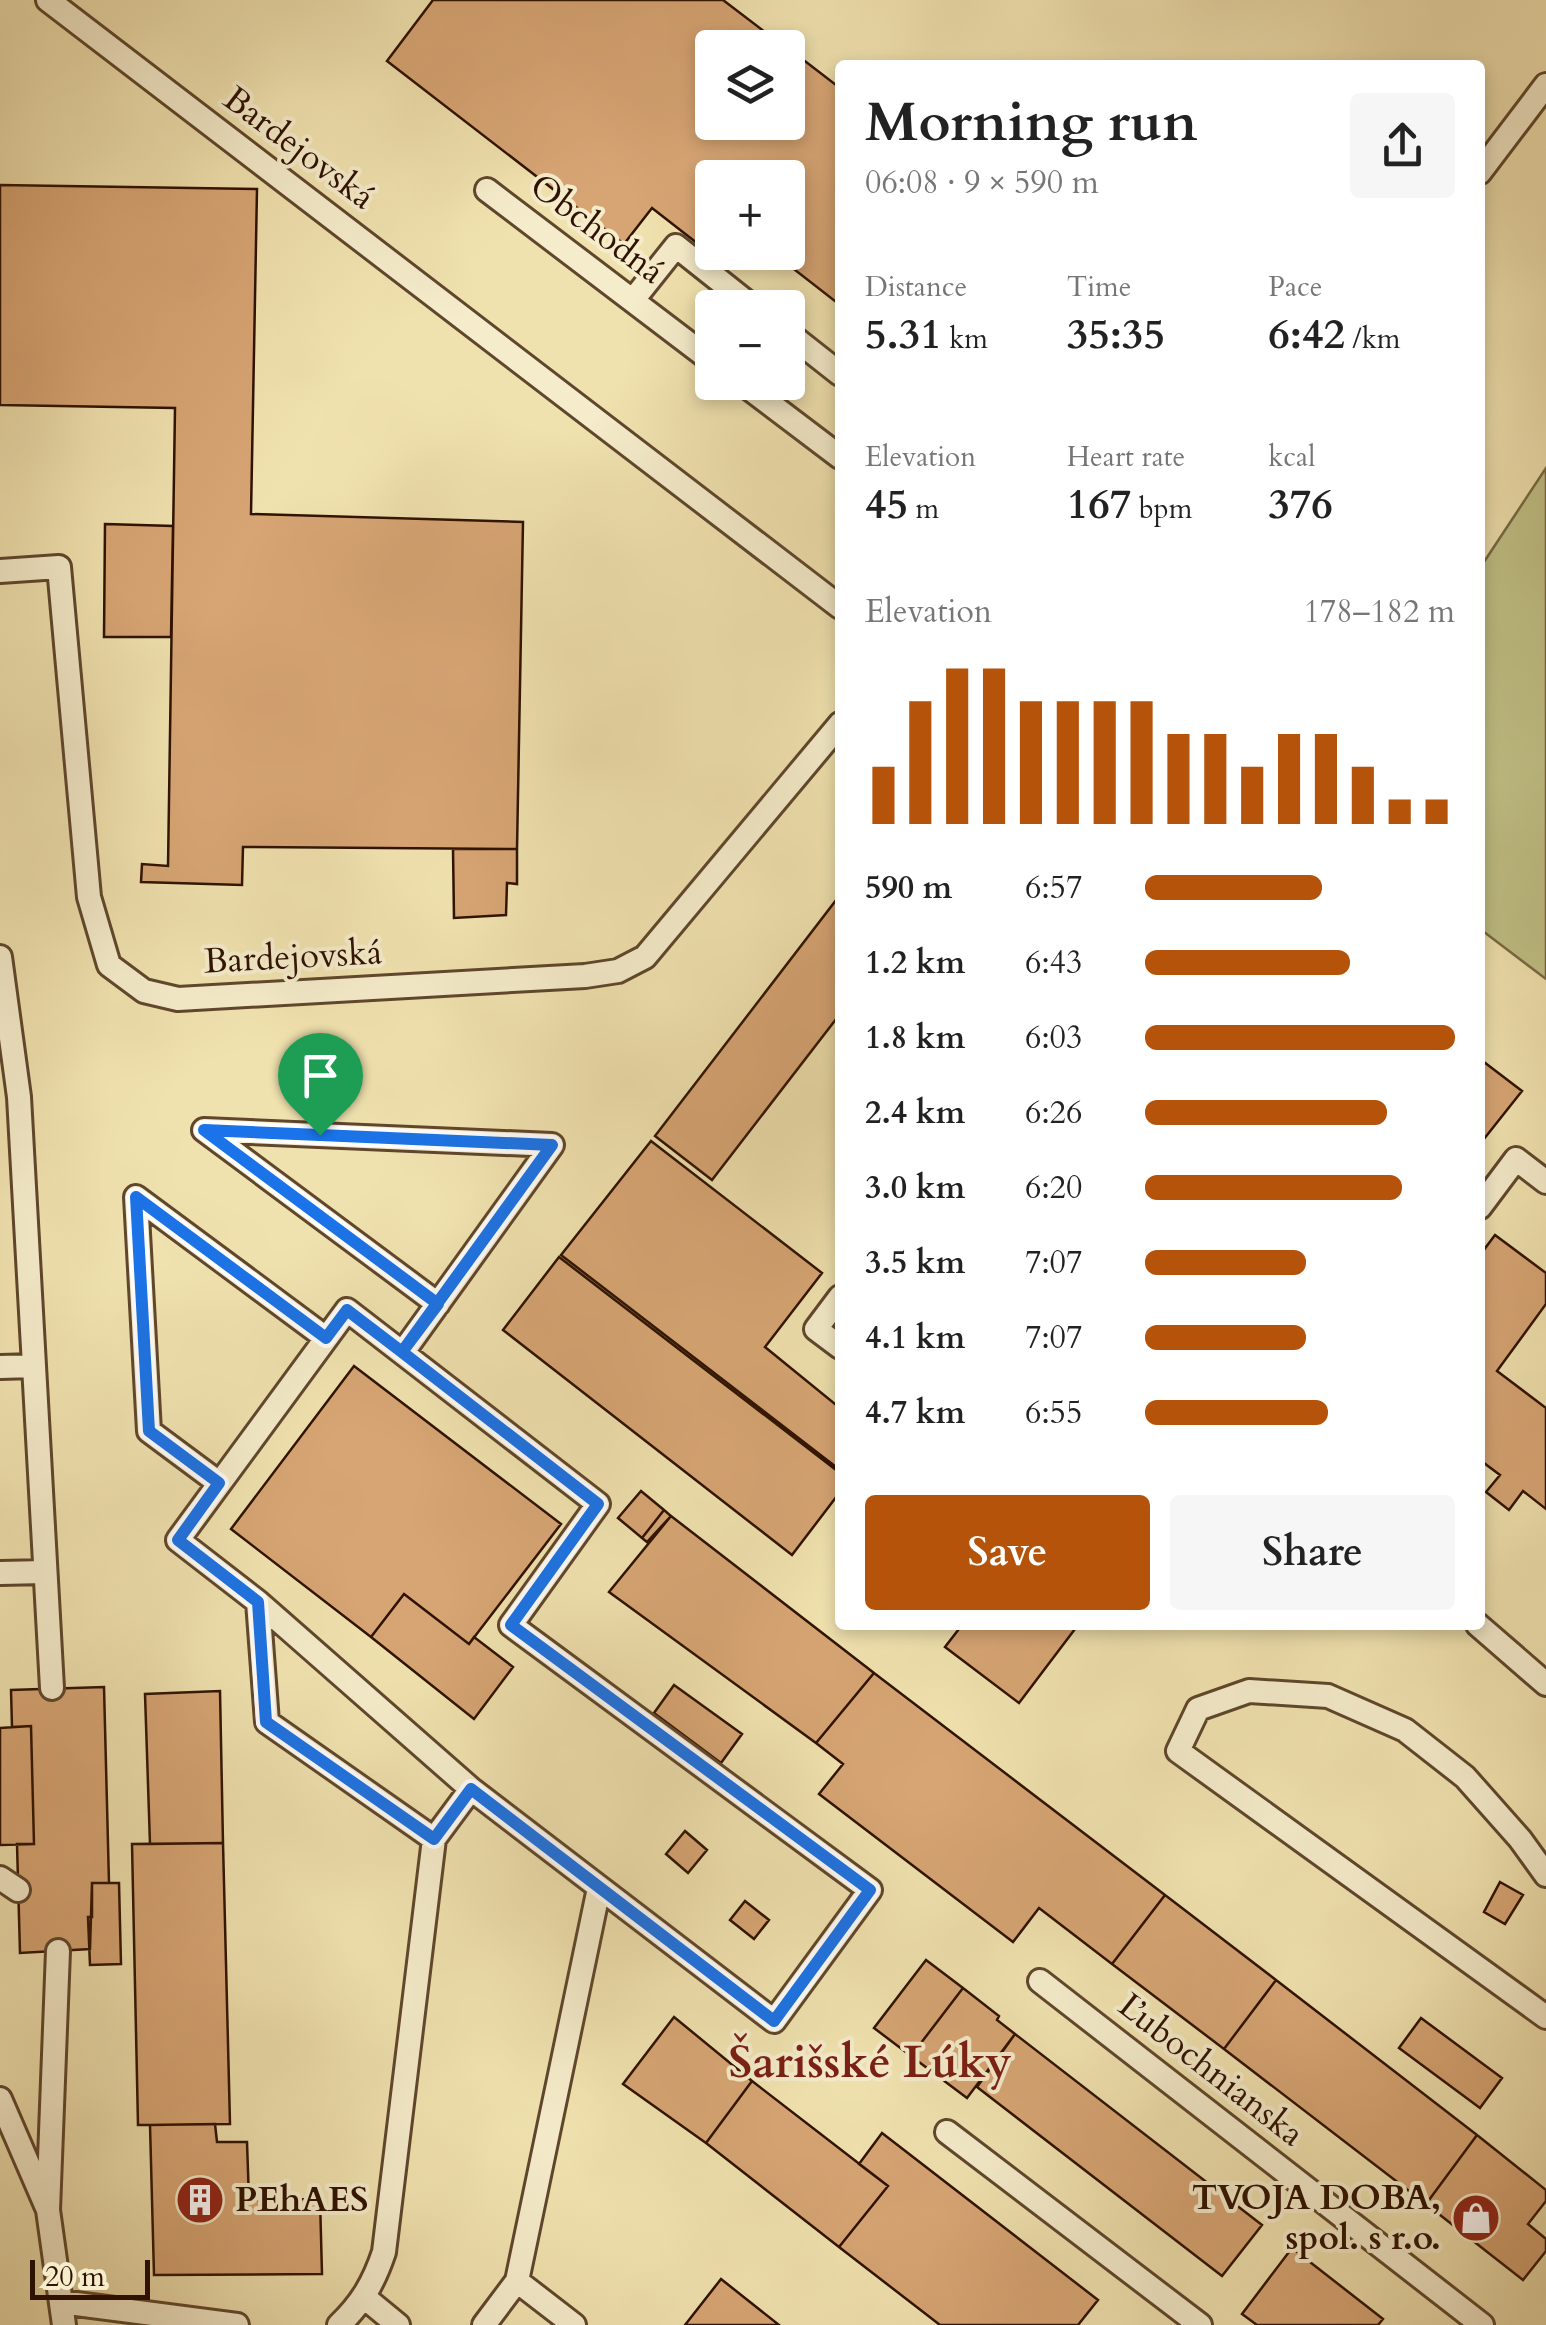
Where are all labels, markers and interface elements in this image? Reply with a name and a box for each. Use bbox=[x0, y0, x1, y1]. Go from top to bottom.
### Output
map controls bbox=[695, 30, 805, 400]
button: layers bbox=[695, 30, 805, 140]
street label: Bardejovská bbox=[213, 75, 385, 221]
text: Morning run bbox=[865, 86, 1198, 160]
button: share bbox=[1350, 93, 1455, 198]
button: + bbox=[695, 160, 805, 270]
text: 06:08 · 9 × 590 m bbox=[865, 161, 1099, 205]
street label: Obchodná bbox=[520, 163, 674, 295]
text: Distance bbox=[865, 268, 967, 306]
text: Time bbox=[1067, 268, 1131, 306]
text: Pace bbox=[1268, 268, 1322, 306]
button: − bbox=[695, 290, 805, 400]
text: 5.31 bbox=[865, 306, 942, 363]
text: 35:35 bbox=[1067, 306, 1165, 363]
text: 6:42 bbox=[1268, 306, 1345, 363]
text: km bbox=[942, 320, 988, 358]
text: /km bbox=[1345, 320, 1400, 358]
text: Elevation bbox=[865, 438, 976, 476]
text: Heart rate bbox=[1067, 438, 1185, 476]
text: kcal bbox=[1268, 438, 1315, 476]
text: 45 bbox=[865, 476, 908, 533]
text: 167 bbox=[1067, 476, 1131, 533]
text: 376 bbox=[1268, 476, 1333, 533]
text: m bbox=[908, 490, 939, 528]
text: bpm bbox=[1131, 490, 1192, 528]
text: Elevation bbox=[865, 590, 992, 634]
text: 178–182 m bbox=[1303, 590, 1455, 634]
text: 590 m bbox=[865, 866, 952, 910]
text: 6:57 bbox=[1025, 866, 1082, 910]
street label: Bardejovská bbox=[203, 928, 383, 986]
text: 1.2 km bbox=[865, 941, 965, 985]
text: 6:43 bbox=[1025, 941, 1082, 985]
text: 1.8 km bbox=[865, 1016, 965, 1060]
text: 6:03 bbox=[1025, 1016, 1082, 1060]
pin bbox=[278, 1033, 363, 1136]
icon: arrive bbox=[293, 1048, 348, 1103]
text: 2.4 km bbox=[865, 1091, 965, 1135]
text: 6:26 bbox=[1025, 1091, 1082, 1135]
text: 3.0 km bbox=[865, 1166, 965, 1210]
text: 6:20 bbox=[1025, 1166, 1082, 1210]
text: 3.5 km bbox=[865, 1241, 965, 1285]
text: 7:07 bbox=[1025, 1241, 1082, 1285]
text: 4.1 km bbox=[865, 1316, 965, 1360]
text: 7:07 bbox=[1025, 1316, 1082, 1360]
text: 4.7 km bbox=[865, 1391, 965, 1435]
text: 6:55 bbox=[1025, 1391, 1082, 1435]
button: Save bbox=[865, 1495, 1150, 1610]
button: Share bbox=[1170, 1495, 1455, 1610]
street label: Ľubochnianska bbox=[1108, 1982, 1314, 2158]
district label: Šarišské Lúky bbox=[729, 2032, 1012, 2093]
building icon: PEhAES bbox=[174, 2174, 226, 2226]
place label: TVOJA DOBA, spol. s r.o. bbox=[1192, 2174, 1441, 2262]
place label: PEhAES bbox=[235, 2176, 369, 2224]
shop icon: TVOJA DOBA, spol. s r.o. bbox=[1450, 2192, 1502, 2244]
scale bar bbox=[30, 2255, 150, 2300]
text: 20 m bbox=[45, 2258, 105, 2296]

